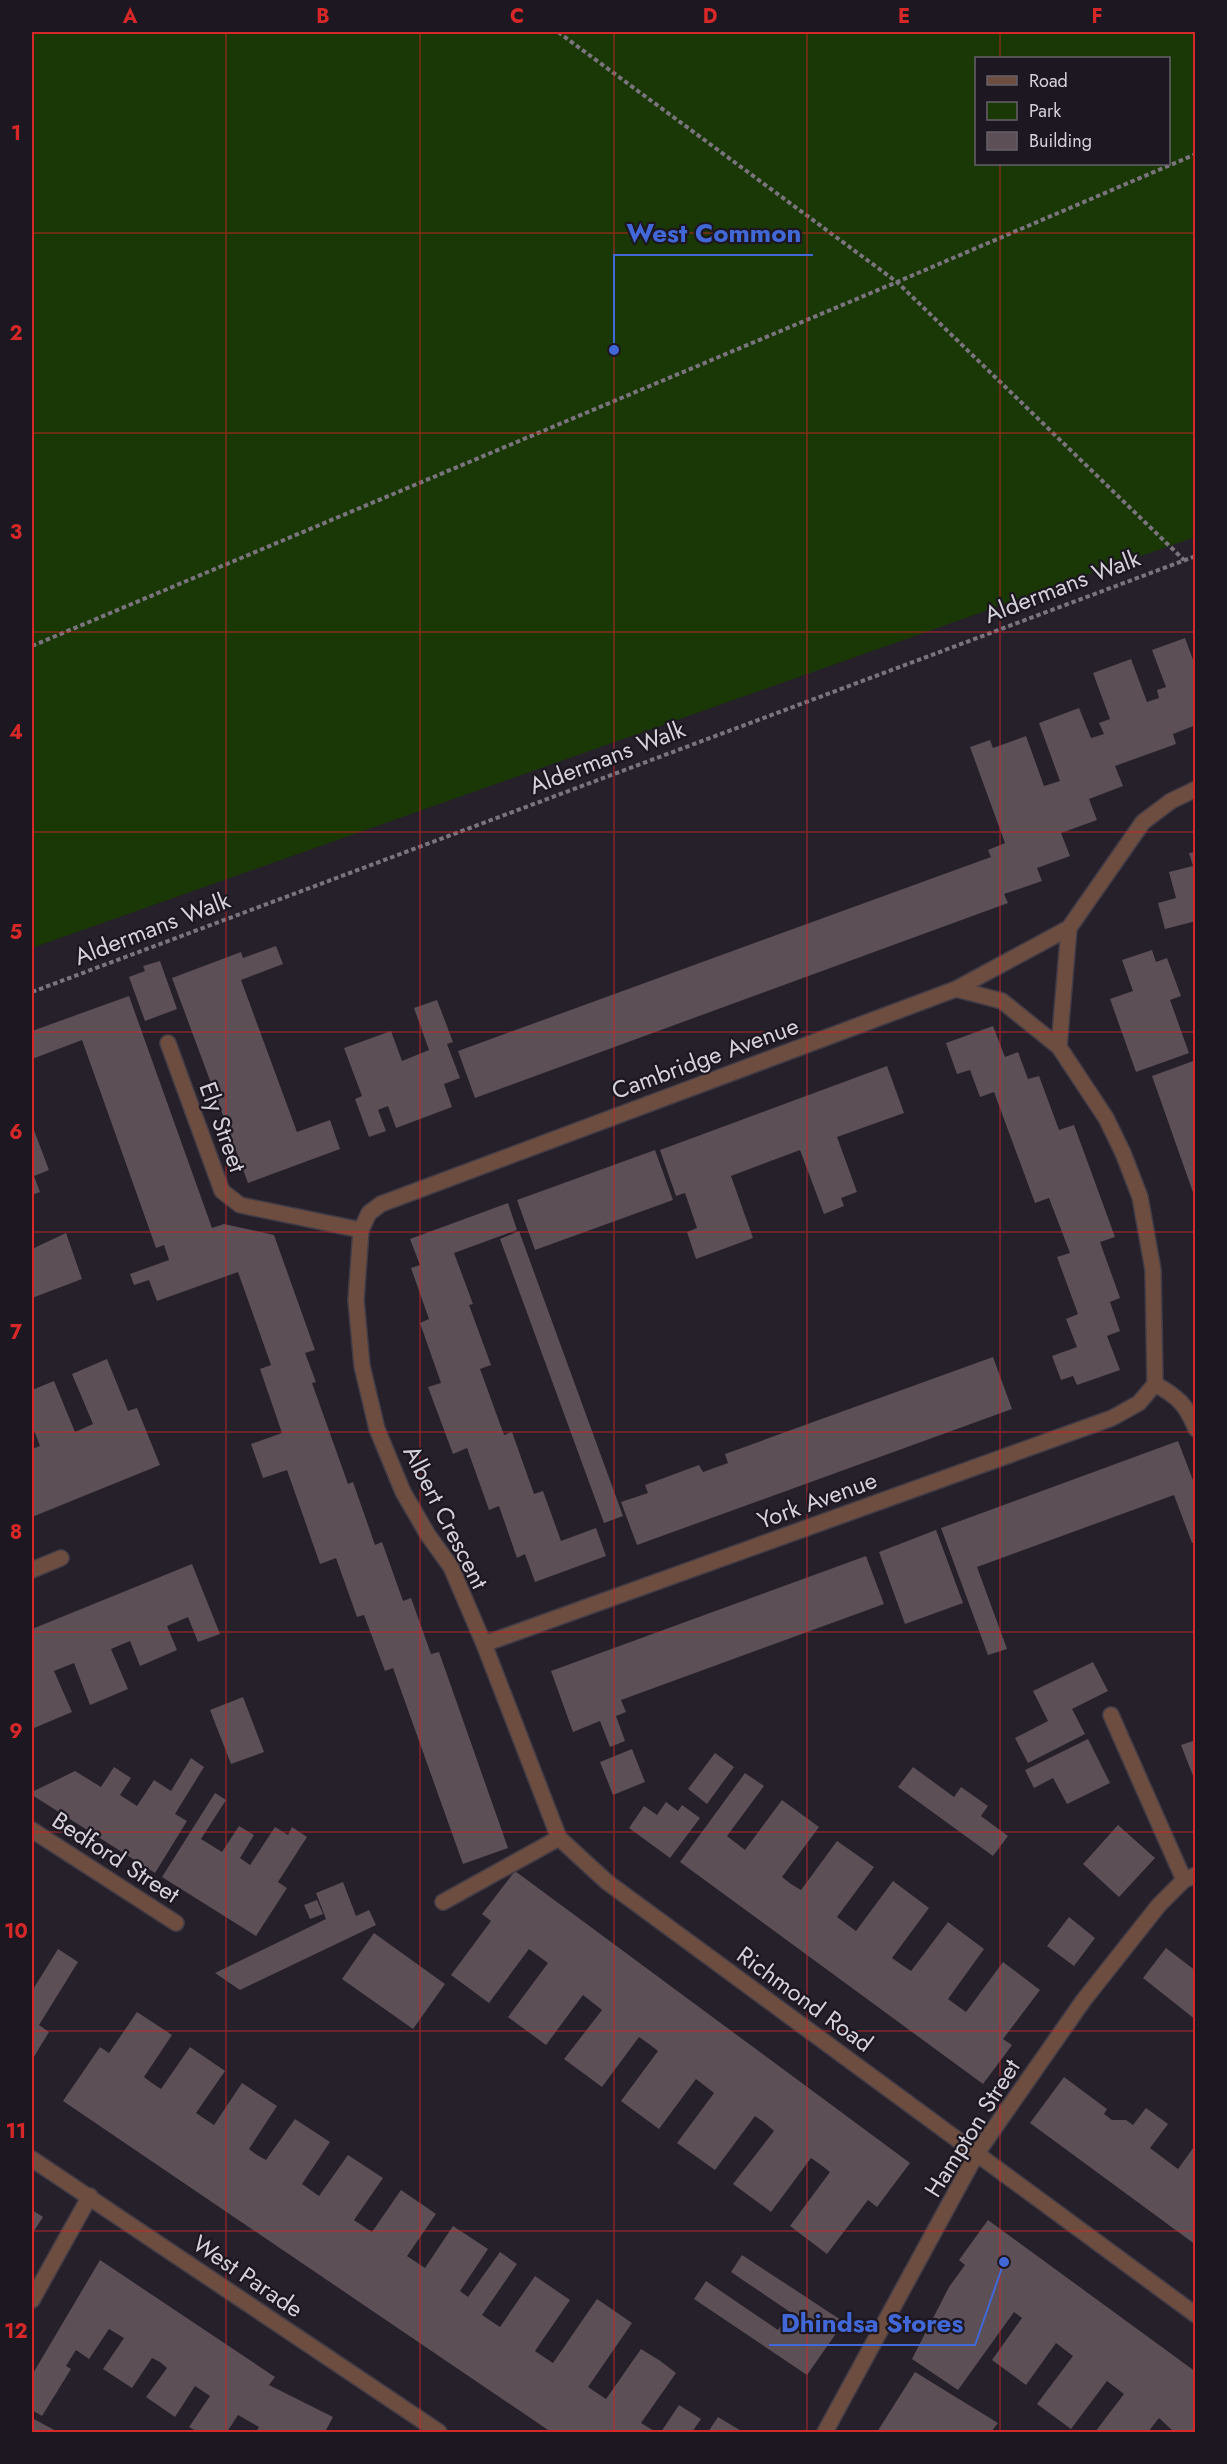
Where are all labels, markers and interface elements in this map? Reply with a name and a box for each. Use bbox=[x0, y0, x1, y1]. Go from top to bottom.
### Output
text: A bbox=[122, 2, 138, 31]
text: B bbox=[316, 2, 330, 31]
text: C bbox=[510, 2, 524, 31]
text: D bbox=[703, 2, 717, 31]
text: E bbox=[898, 2, 910, 31]
text: F bbox=[1091, 2, 1103, 31]
legend bbox=[975, 57, 1170, 165]
text: Road bbox=[1029, 68, 1068, 94]
text: Park bbox=[1029, 98, 1061, 124]
text: 1 bbox=[11, 119, 21, 148]
text: Building bbox=[1029, 128, 1092, 154]
callout: West Common bbox=[614, 211, 813, 255]
text: West Common bbox=[627, 214, 801, 252]
text: 2 bbox=[9, 319, 23, 348]
text: 3 bbox=[10, 518, 22, 547]
street label: Aldermans Walk bbox=[979, 540, 1145, 632]
street label: Aldermans Walk bbox=[524, 711, 690, 803]
text: 4 bbox=[9, 718, 23, 747]
street label: Aldermans Walk bbox=[69, 882, 235, 974]
text: 5 bbox=[10, 918, 23, 947]
street label: Cambridge Avenue bbox=[607, 1008, 803, 1108]
street label: Ely Street bbox=[191, 1077, 256, 1177]
text: 6 bbox=[9, 1118, 23, 1147]
text: 7 bbox=[10, 1318, 23, 1347]
street label: Albert Crescent bbox=[395, 1439, 497, 1595]
street label: York Avenue bbox=[752, 1462, 882, 1538]
text: 8 bbox=[10, 1518, 22, 1547]
text: 9 bbox=[9, 1717, 23, 1746]
street label: Bedford Street bbox=[45, 1803, 187, 1912]
text: 10 bbox=[4, 1917, 28, 1946]
street label: Richmond Road bbox=[730, 1938, 880, 2060]
street label: Hampton Street bbox=[916, 2052, 1029, 2204]
text: 11 bbox=[6, 2117, 26, 2146]
street label: West Parade bbox=[186, 2226, 310, 2326]
callout: Dhindsa Stores bbox=[769, 2301, 975, 2345]
text: Dhindsa Stores bbox=[781, 2304, 963, 2342]
text: 12 bbox=[4, 2317, 28, 2346]

